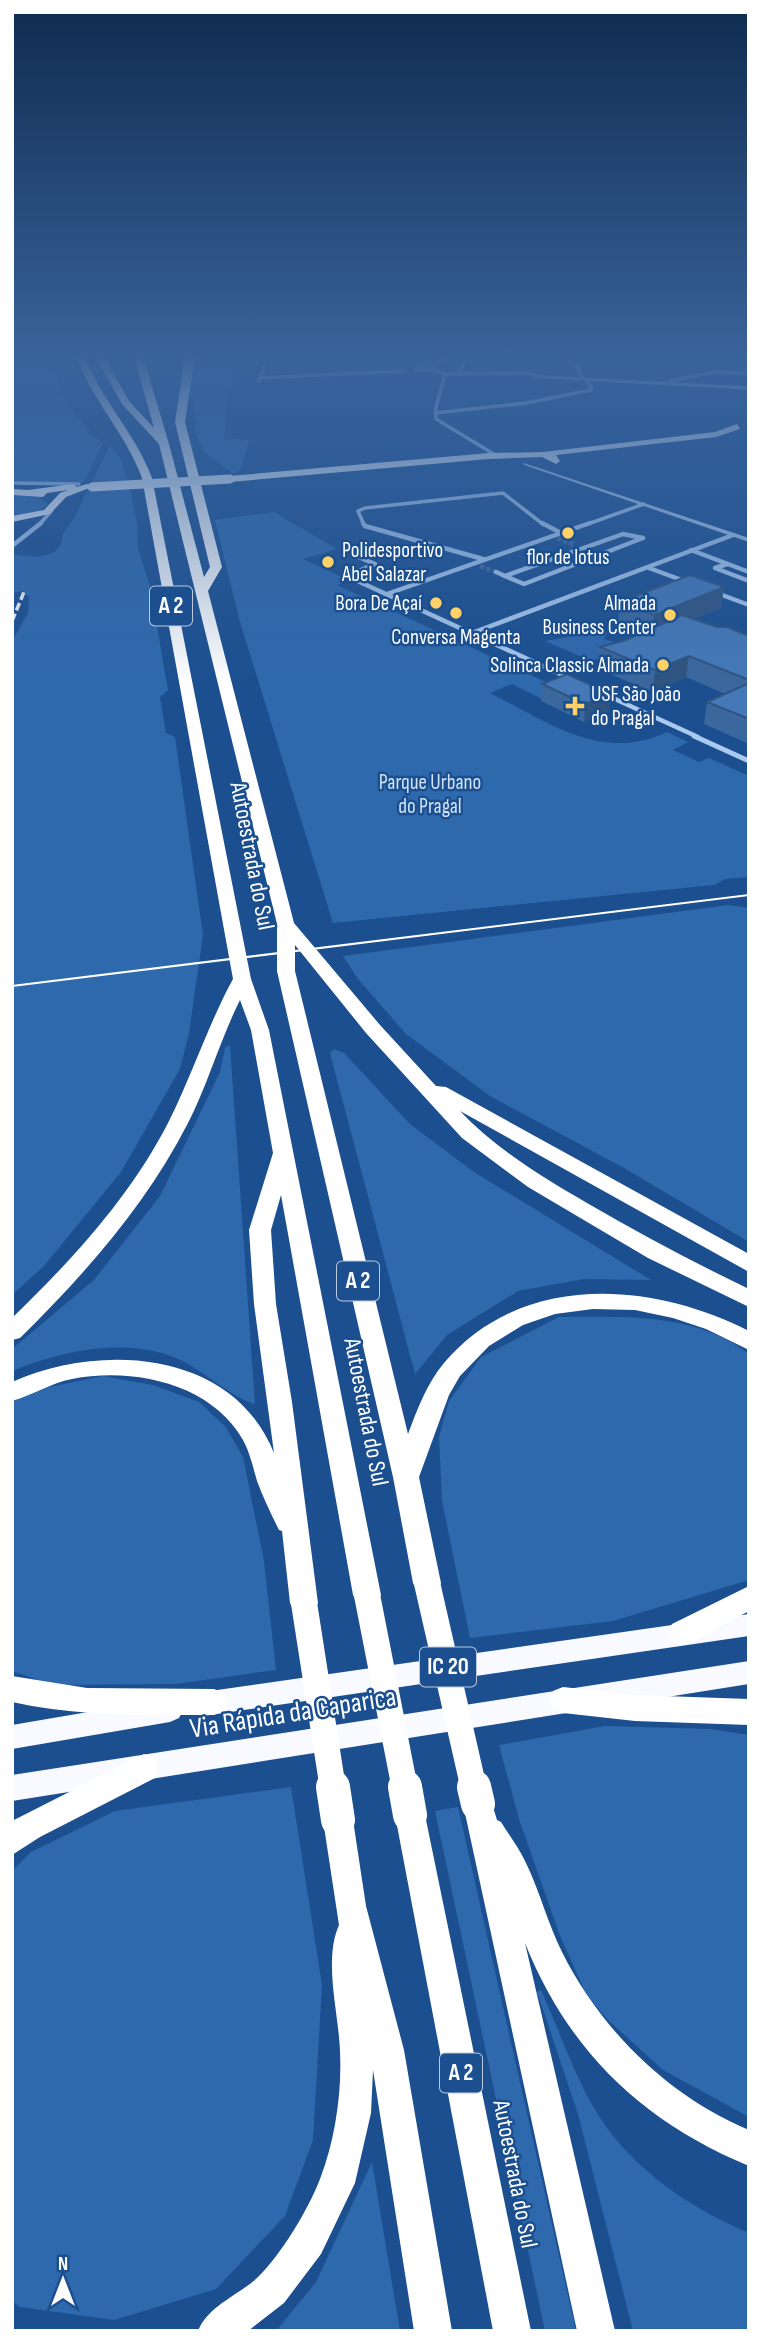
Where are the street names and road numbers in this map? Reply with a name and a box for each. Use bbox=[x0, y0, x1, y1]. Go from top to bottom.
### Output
road number: A 2 bbox=[150, 586, 192, 626]
street label: Autoestrada do Sul bbox=[223, 778, 281, 933]
road number: A 2 bbox=[337, 1262, 379, 1300]
street label: Autoestrada do Sul bbox=[337, 1334, 395, 1489]
road number: IC 20 bbox=[420, 1648, 476, 1686]
street label: Via Rápida da Caparica bbox=[188, 1680, 398, 1746]
road number: A 2 bbox=[440, 2054, 482, 2092]
street label: Autoestrada do Sul bbox=[486, 2096, 544, 2251]

